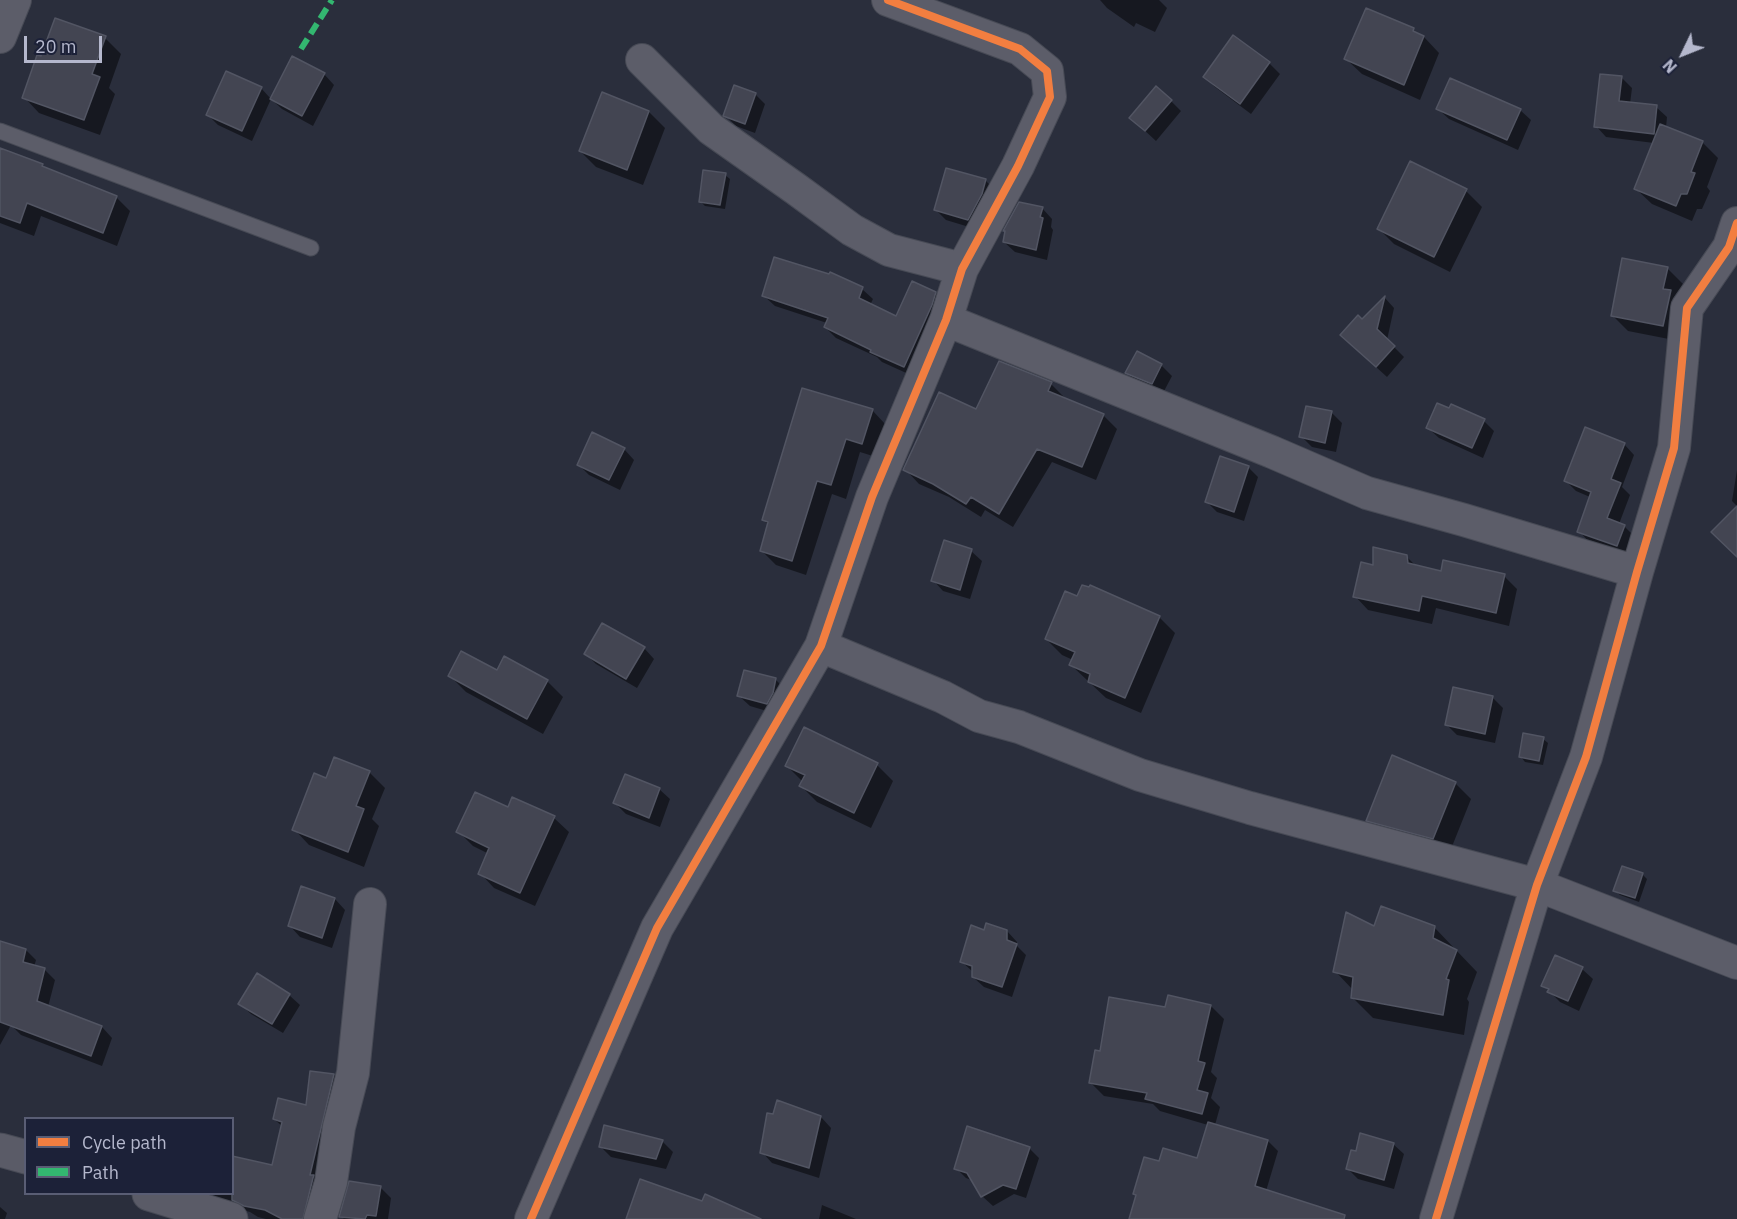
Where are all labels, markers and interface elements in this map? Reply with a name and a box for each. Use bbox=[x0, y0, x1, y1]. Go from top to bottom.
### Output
scale bar bbox=[27, 24, 105, 62]
north arrow bbox=[1653, 24, 1713, 84]
text: 20 m bbox=[35, 35, 77, 58]
text: N bbox=[1659, 55, 1681, 77]
legend bbox=[24, 1117, 234, 1195]
text: Cycle path bbox=[82, 1131, 167, 1154]
text: Path bbox=[82, 1161, 119, 1184]

